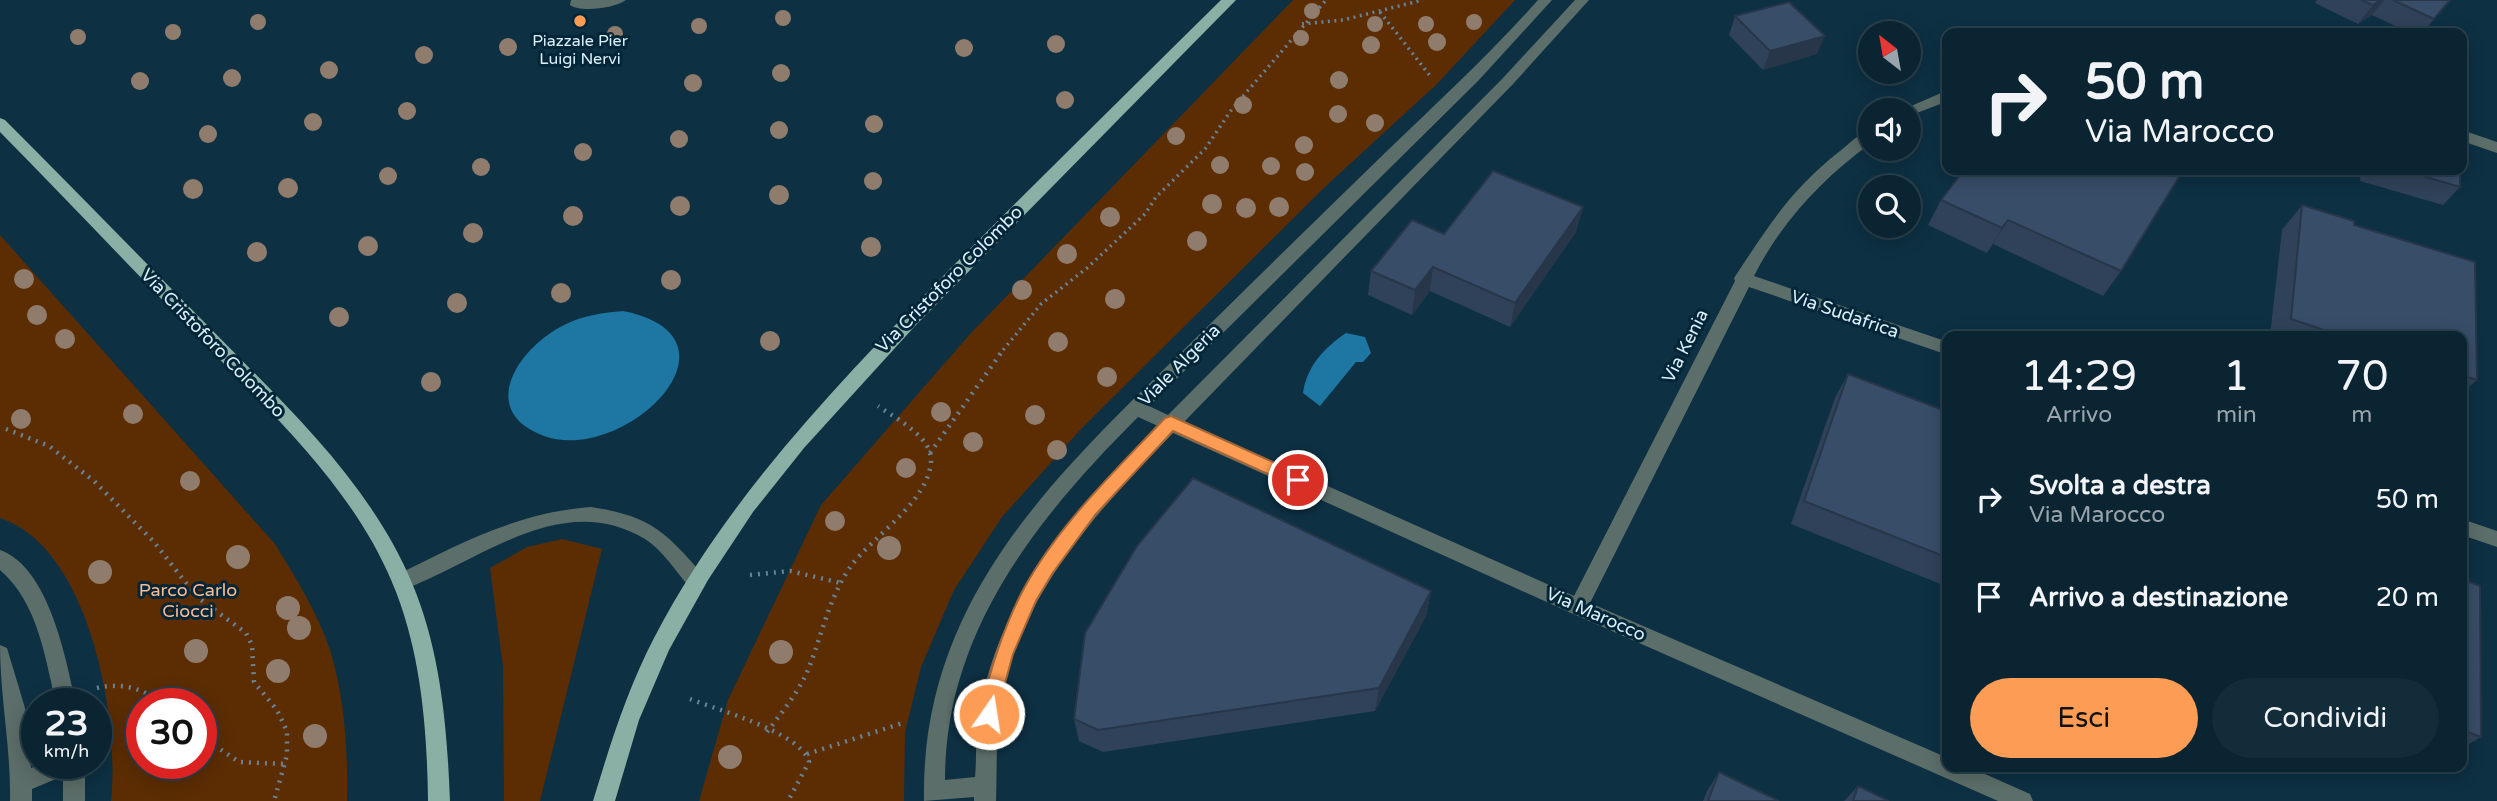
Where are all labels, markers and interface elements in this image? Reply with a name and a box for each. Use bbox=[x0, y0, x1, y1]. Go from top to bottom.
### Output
marker: Piazzale Pier Luigi Nervi bbox=[572, 13, 588, 29]
north arrow bbox=[1858, 21, 1922, 84]
map controls bbox=[1858, 21, 1921, 238]
place label: Piazzale Pier Luigi Nervi bbox=[532, 31, 629, 69]
text: 50 m bbox=[2085, 53, 2204, 112]
icon: right bbox=[1970, 56, 2061, 147]
button: sound bbox=[1858, 98, 1921, 161]
text: Via Marocco bbox=[2085, 113, 2275, 151]
button: search bbox=[1858, 175, 1921, 238]
street label: Via Cristoforo Colombo bbox=[871, 201, 1027, 357]
street label: Via Cristoforo Colombo bbox=[136, 264, 290, 422]
street label: Via Sudafrica bbox=[1788, 285, 1902, 343]
street label: Via Kenia bbox=[1657, 306, 1713, 386]
street label: Viale Algeria bbox=[1133, 319, 1225, 411]
text: 14:29 bbox=[2021, 351, 2137, 402]
text: 1 bbox=[2223, 351, 2250, 402]
text: 70 bbox=[2336, 351, 2388, 402]
text: Arrivo bbox=[2046, 401, 2112, 429]
text: min bbox=[2216, 401, 2257, 429]
text: m bbox=[2351, 401, 2372, 429]
pin bbox=[1268, 450, 1328, 510]
icon: arrive bbox=[1279, 461, 1317, 499]
text: Svolta a destra bbox=[2029, 470, 2211, 501]
icon: right bbox=[1970, 480, 2008, 518]
text: 50 m bbox=[2376, 484, 2439, 515]
text: Via Marocco bbox=[2029, 501, 2165, 529]
icon: arrive bbox=[1970, 578, 2008, 616]
park label: Parco Carlo Ciocci bbox=[139, 579, 237, 622]
street label: Via Marocco bbox=[1543, 582, 1649, 646]
text: Arrivo a destinazione bbox=[2029, 582, 2288, 613]
text: 20 m bbox=[2376, 582, 2439, 613]
position arrow bbox=[952, 677, 1026, 751]
button: Esci bbox=[1970, 678, 2198, 758]
button: Condividi bbox=[2212, 678, 2439, 758]
speed limit sign: 30 bbox=[126, 688, 217, 779]
text: 23 bbox=[45, 703, 88, 745]
text: km/h bbox=[44, 740, 89, 762]

